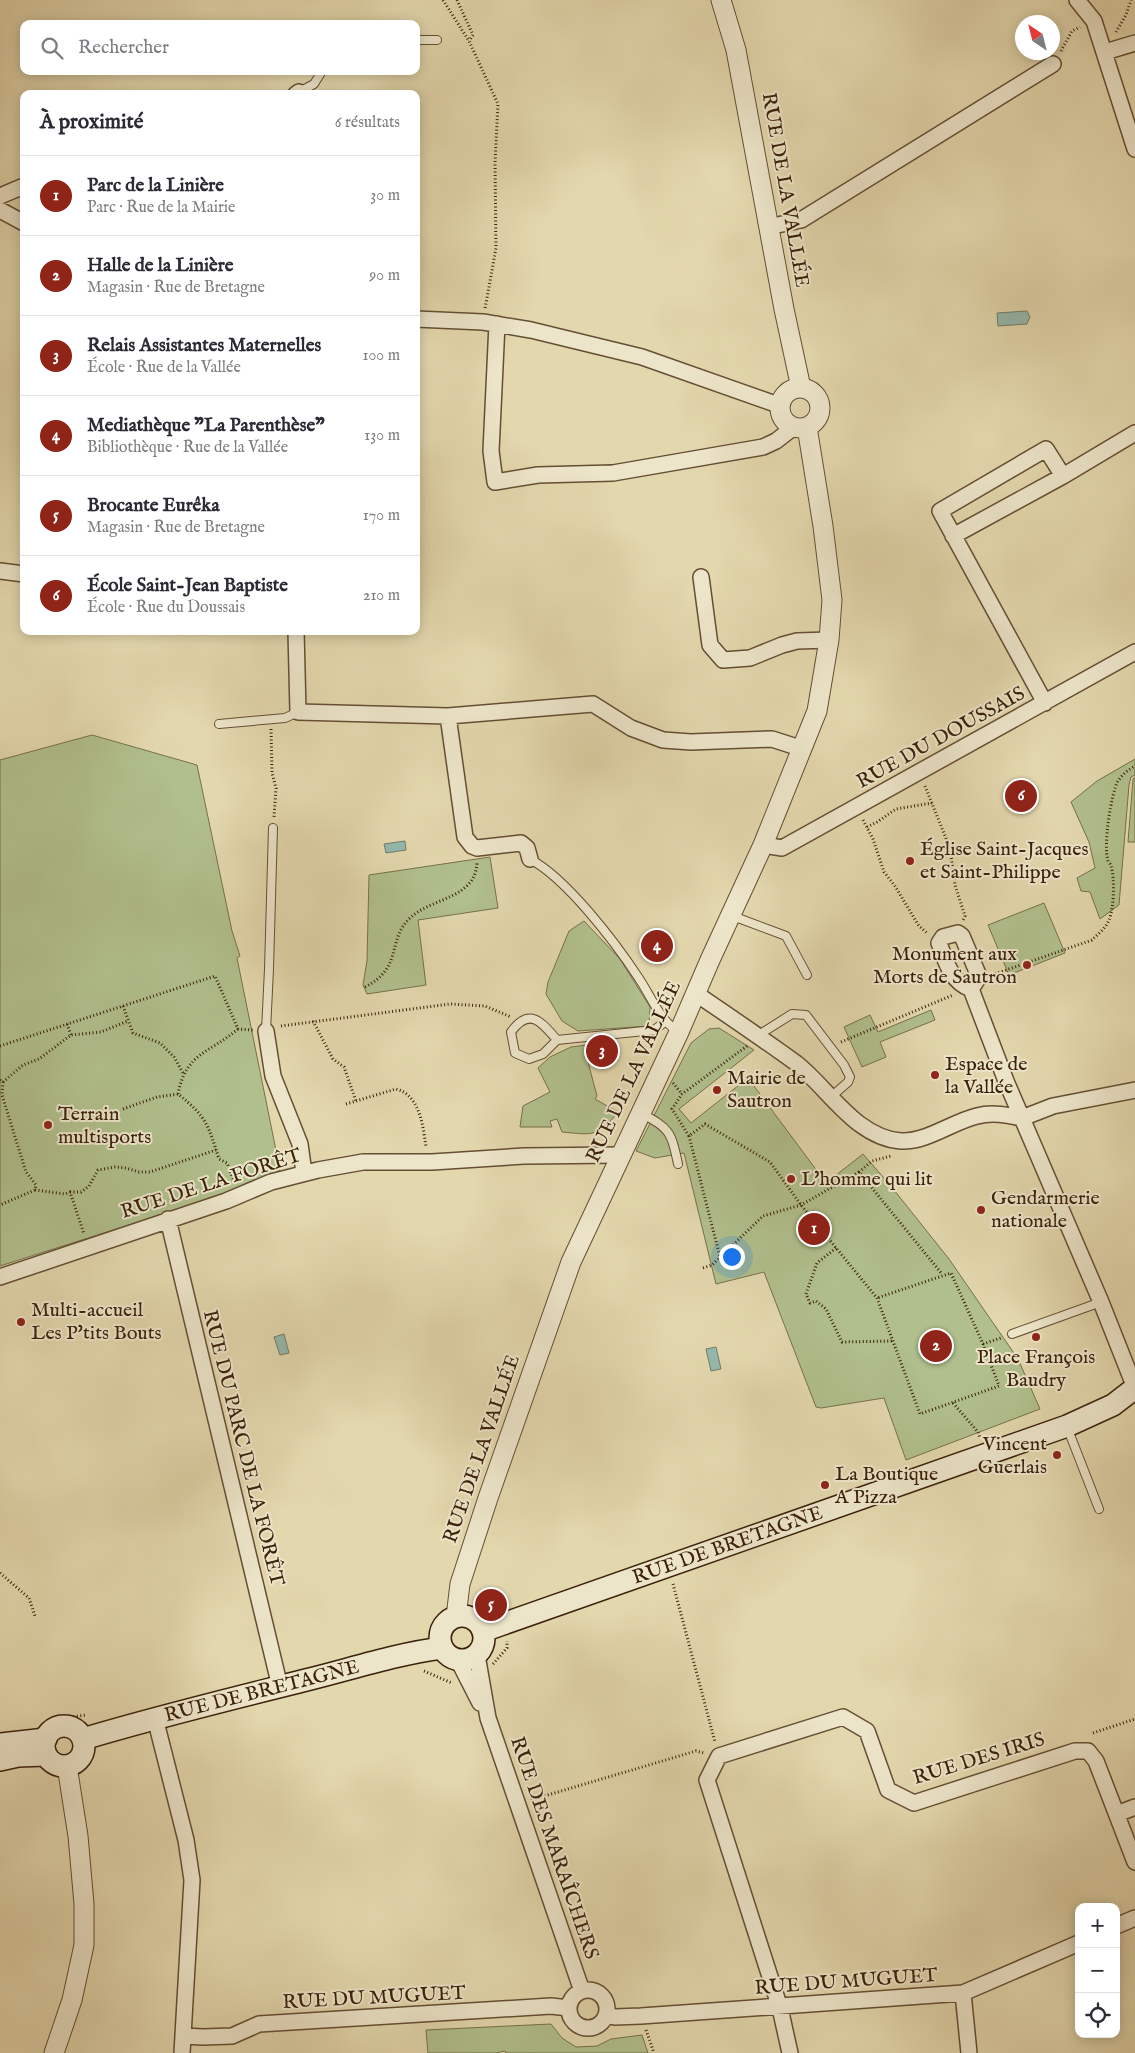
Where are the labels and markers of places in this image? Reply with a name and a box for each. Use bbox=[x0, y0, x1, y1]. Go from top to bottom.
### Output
pin: 6 bbox=[1005, 777, 1037, 815]
place label: Église Saint-Jacques et Saint-Philippe bbox=[920, 837, 1088, 885]
marker: Église Saint-Jacques et Saint-Philippe bbox=[904, 855, 916, 867]
pin: 4 bbox=[641, 927, 673, 965]
place label: Monument aux Morts de Sautron bbox=[873, 942, 1017, 990]
marker: Monument aux Morts de Sautron bbox=[1021, 959, 1033, 971]
pin: 3 bbox=[586, 1032, 618, 1070]
place label: Espace de la Vallée bbox=[945, 1052, 1027, 1100]
place label: Mairie de Sautron bbox=[727, 1066, 806, 1114]
marker: Espace de la Vallée bbox=[929, 1069, 941, 1081]
marker: Mairie de Sautron bbox=[711, 1084, 723, 1096]
place label: Terrain multisports bbox=[58, 1102, 151, 1150]
marker: Terrain multisports bbox=[42, 1119, 54, 1131]
place label: L'homme qui lit bbox=[801, 1167, 933, 1192]
marker: L'homme qui lit bbox=[785, 1173, 797, 1185]
place label: Gendarmerie nationale bbox=[991, 1186, 1100, 1234]
marker: Gendarmerie nationale bbox=[975, 1204, 987, 1216]
pin: 1 bbox=[798, 1210, 830, 1248]
place label: Multi-accueil Les P'tits Bouts bbox=[31, 1298, 162, 1346]
marker: Multi-accueil Les P'tits Bouts bbox=[15, 1316, 27, 1328]
pin: 2 bbox=[920, 1327, 952, 1365]
marker: Place François Baudry bbox=[1030, 1331, 1042, 1343]
place label: Place François Baudry bbox=[977, 1345, 1095, 1393]
place label: Vincent Guerlais bbox=[978, 1432, 1047, 1480]
marker: Vincent Guerlais bbox=[1051, 1449, 1063, 1461]
place label: La Boutique A Pizza bbox=[834, 1462, 938, 1510]
marker: La Boutique A Pizza bbox=[819, 1479, 831, 1491]
pin: 5 bbox=[475, 1586, 507, 1624]

